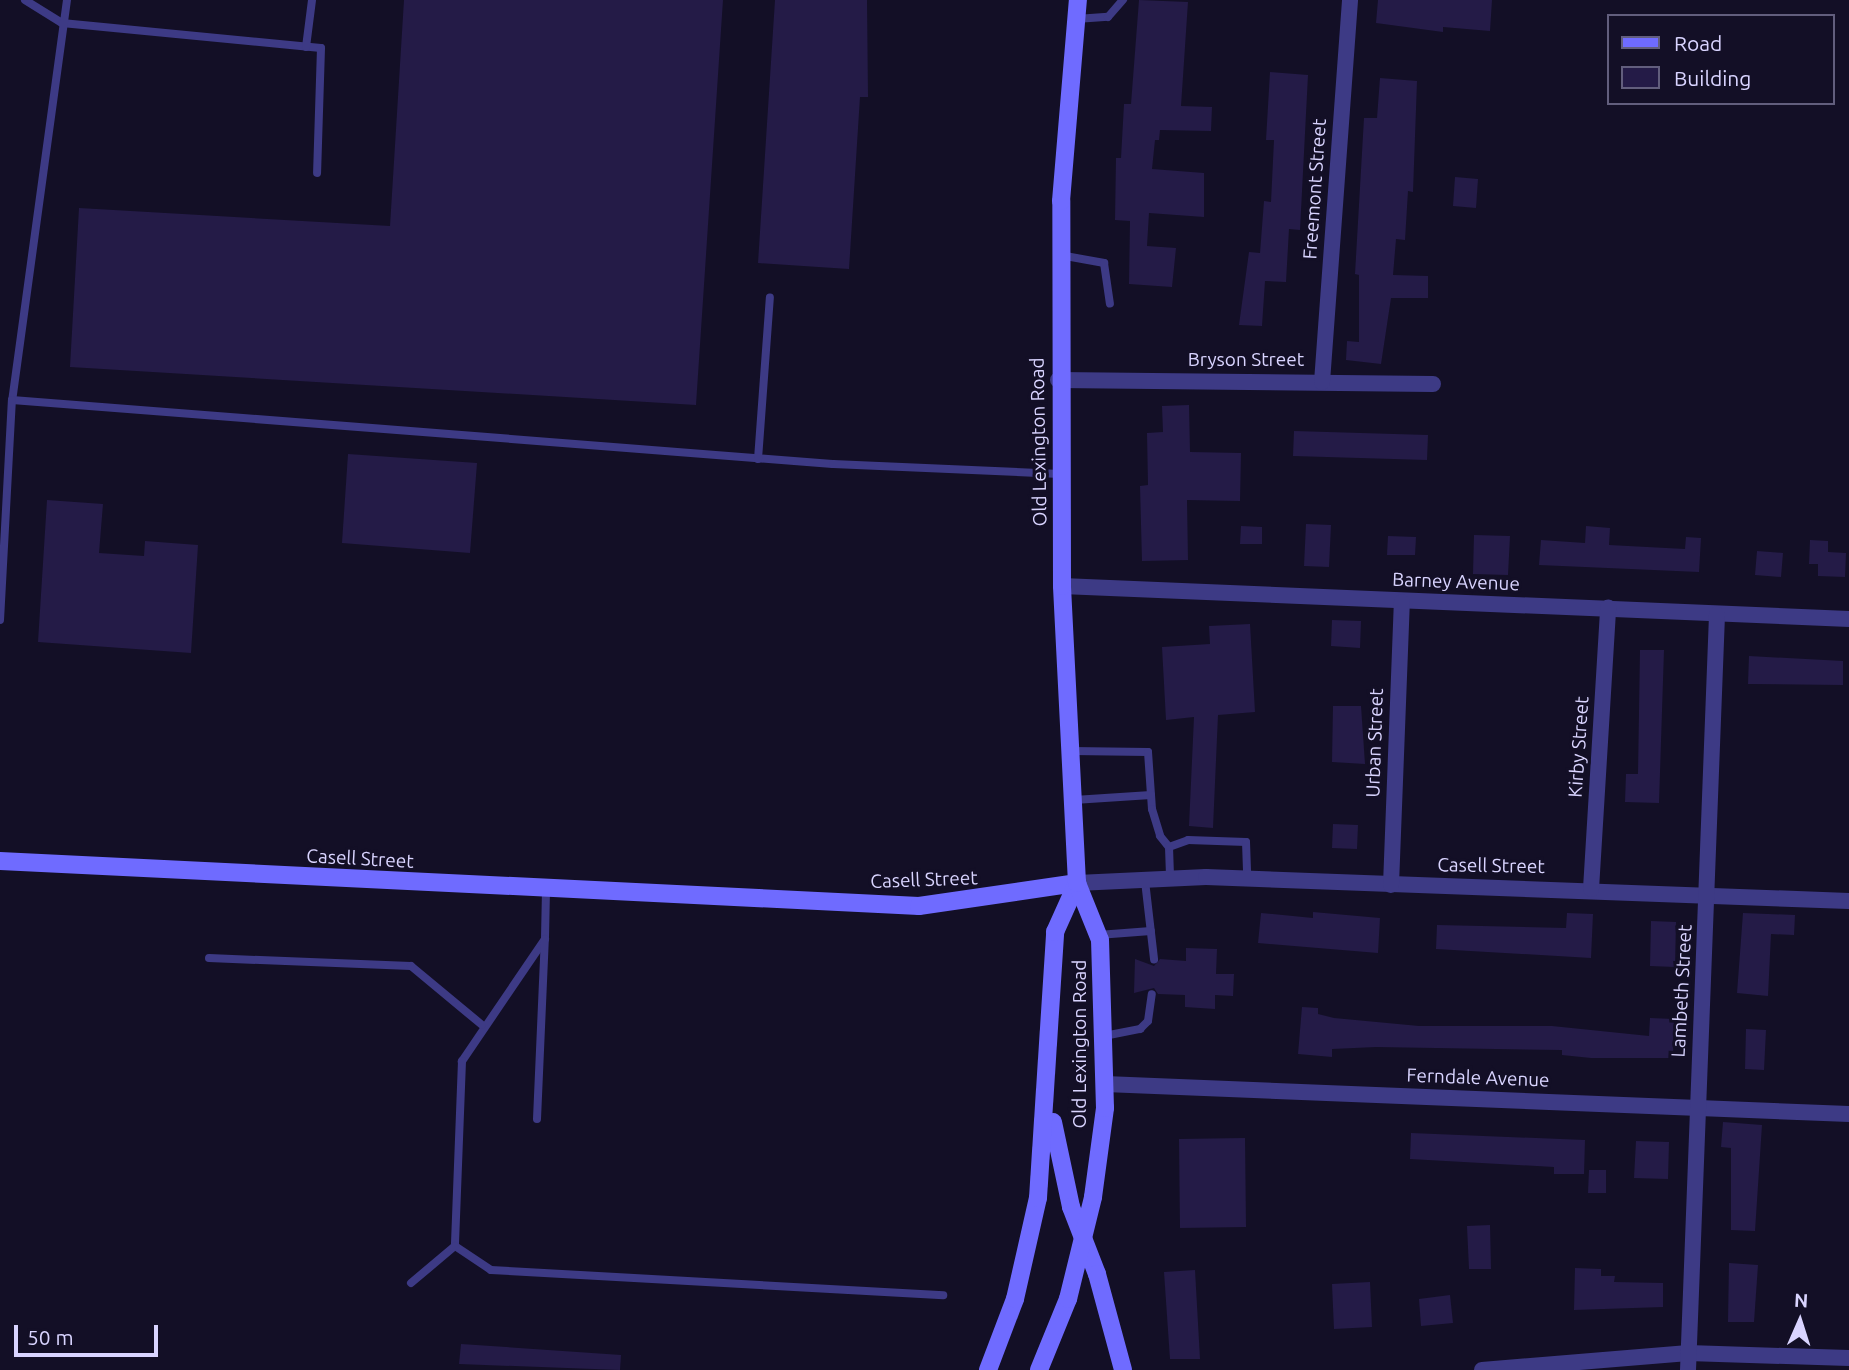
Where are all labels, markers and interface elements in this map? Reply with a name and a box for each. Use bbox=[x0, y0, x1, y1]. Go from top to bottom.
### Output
legend bbox=[1608, 14, 1835, 105]
text: Road bbox=[1674, 31, 1722, 55]
text: Building bbox=[1674, 66, 1751, 90]
street label: Freemont Street bbox=[1299, 118, 1331, 260]
street label: Bryson Street bbox=[1188, 349, 1304, 371]
street label: Old Lexington Road bbox=[1026, 357, 1052, 527]
street label: Barney Avenue bbox=[1392, 568, 1520, 596]
street label: Urban Street bbox=[1362, 688, 1388, 798]
street label: Kirby Street bbox=[1564, 696, 1594, 798]
street label: Casell Street bbox=[306, 845, 414, 873]
street label: Casell Street bbox=[1437, 854, 1545, 878]
street label: Casell Street bbox=[870, 867, 978, 893]
street label: Lambeth Street bbox=[1667, 924, 1697, 1058]
street label: Old Lexington Road bbox=[1069, 960, 1091, 1128]
street label: Ferndale Avenue bbox=[1406, 1064, 1550, 1092]
north arrow bbox=[1765, 1286, 1835, 1356]
text: N bbox=[1793, 1289, 1809, 1311]
scale bar bbox=[18, 1310, 161, 1354]
text: 50 m bbox=[27, 1325, 74, 1349]

